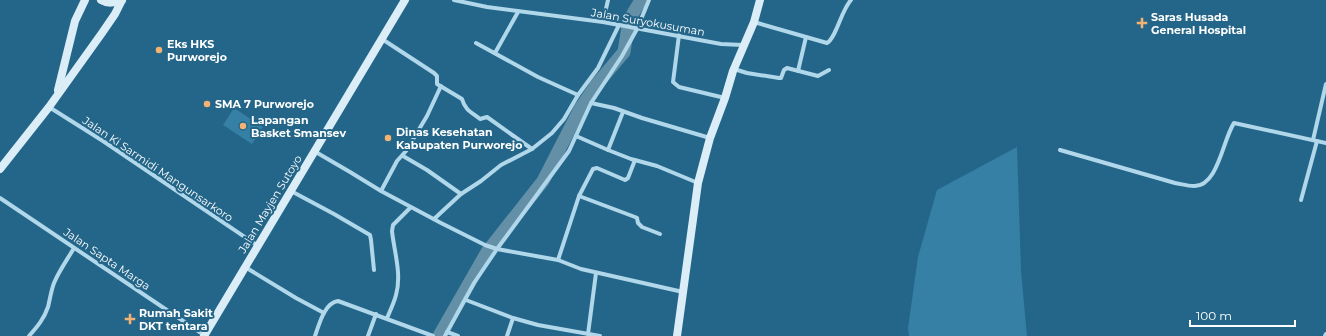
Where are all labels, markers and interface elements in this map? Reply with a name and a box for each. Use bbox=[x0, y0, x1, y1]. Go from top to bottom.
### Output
street label: Jalan Suryokusuman bbox=[589, 5, 706, 39]
place label: Saras Husada General Hospital bbox=[1151, 10, 1246, 37]
marker: Saras Husada General Hospital bbox=[1136, 17, 1148, 29]
place label: Eks HKS Purworejo bbox=[167, 37, 227, 64]
marker: Eks HKS Purworejo bbox=[154, 45, 164, 55]
place label: SMA 7 Purworejo bbox=[215, 97, 314, 111]
marker: SMA 7 Purworejo bbox=[202, 99, 212, 109]
street label: Jalan Ki Sarmidi Mangunsarkoro bbox=[79, 113, 236, 225]
place label: Lapangan Basket Smansev bbox=[251, 113, 346, 140]
marker: Lapangan Basket Smansev bbox=[238, 121, 248, 131]
place label: Dinas Kesehatan Kabupaten Purworejo bbox=[396, 125, 522, 152]
marker: Dinas Kesehatan Kabupaten Purworejo bbox=[383, 133, 393, 143]
street label: Jalan Mayjen Sutoyo bbox=[235, 152, 305, 257]
street label: Jalan Sapta Marga bbox=[60, 224, 153, 293]
scale bar bbox=[1190, 302, 1295, 328]
place label: Rumah Sakit DKT tentara bbox=[139, 306, 213, 333]
text: 100 m bbox=[1196, 308, 1232, 323]
marker: Rumah Sakit DKT tentara bbox=[124, 313, 136, 325]

